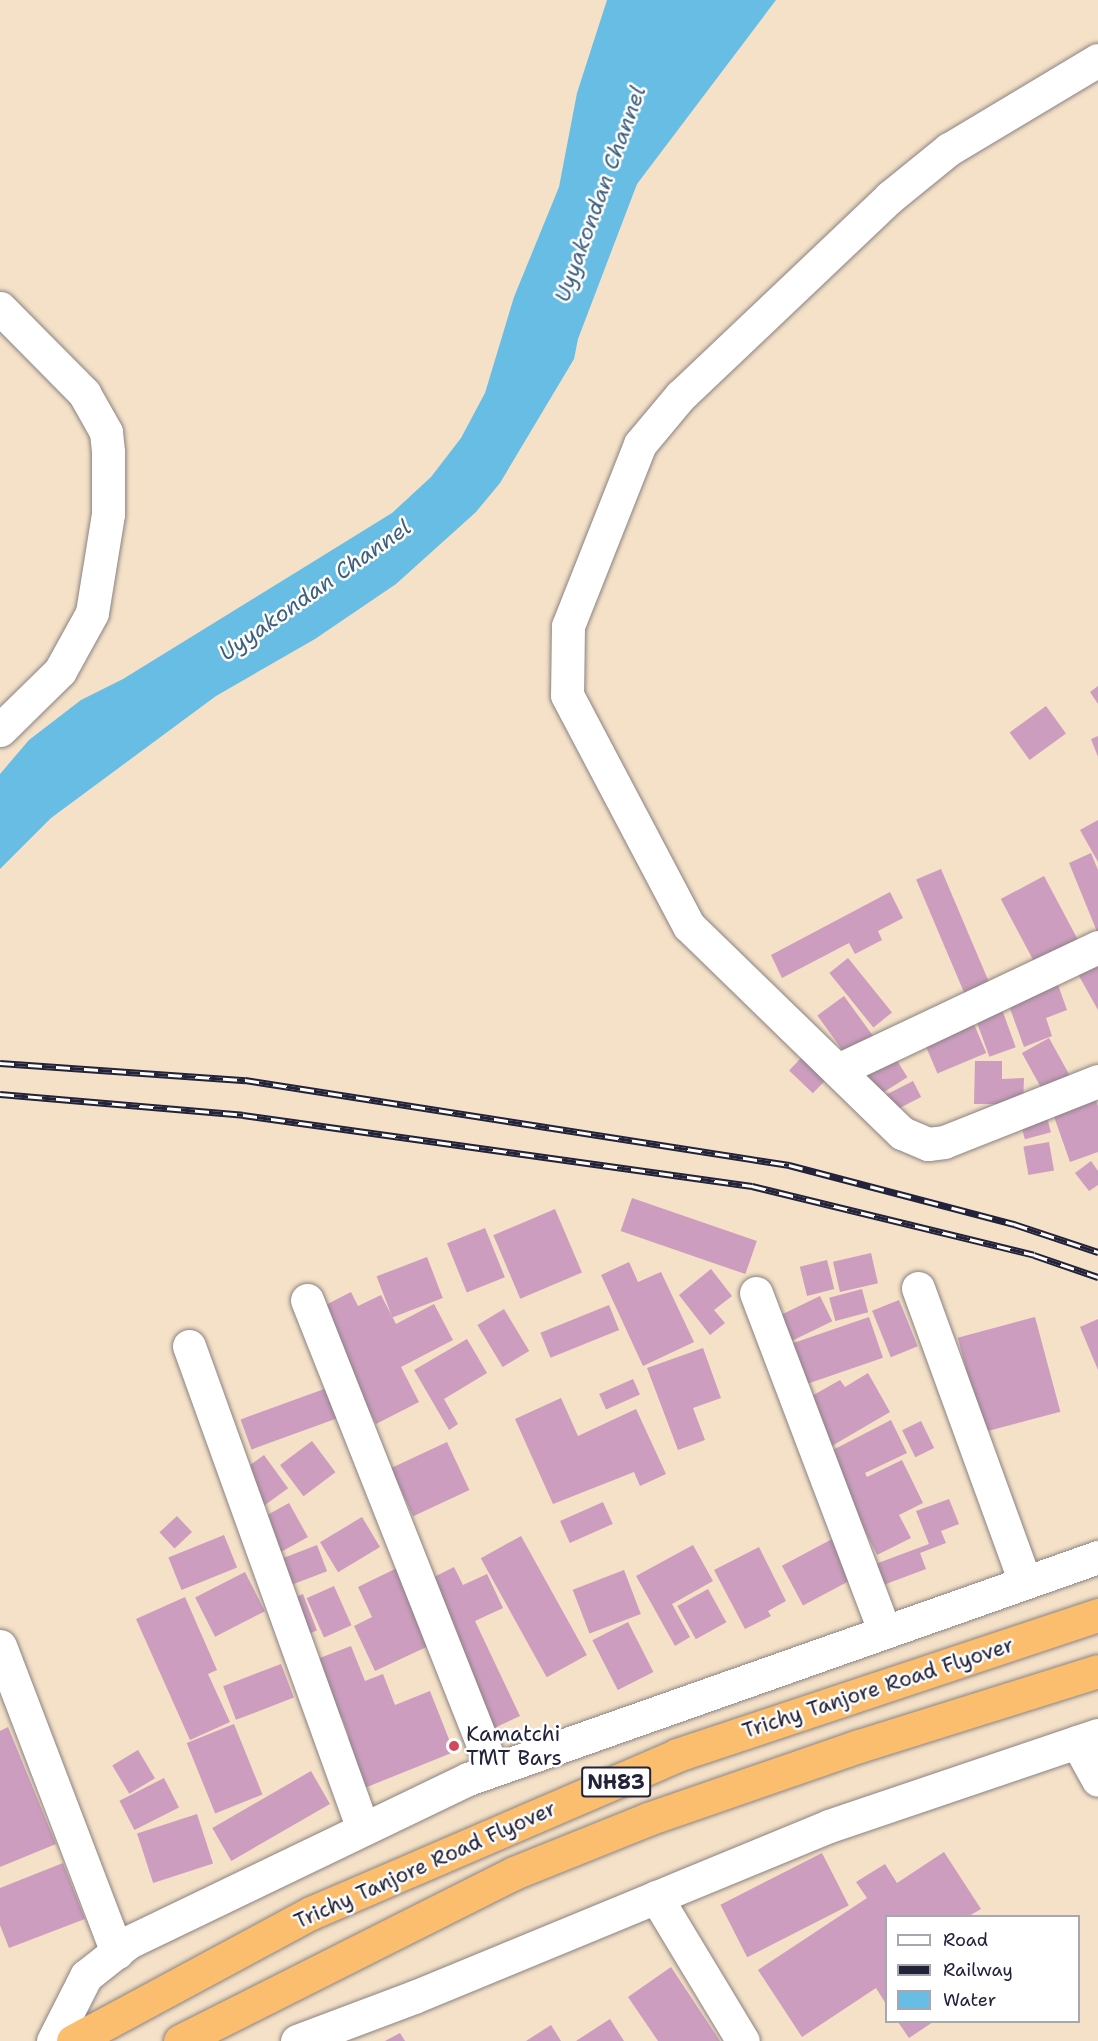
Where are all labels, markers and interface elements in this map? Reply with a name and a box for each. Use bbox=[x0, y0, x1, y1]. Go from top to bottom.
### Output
water label: Uyyakondan Channel bbox=[549, 82, 651, 306]
water label: Uyyakondan Channel bbox=[214, 514, 416, 666]
street label: Trichy Tanjore Road Flyover bbox=[739, 1632, 1017, 1744]
place label: Kamatchi TMT Bars bbox=[466, 1721, 562, 1771]
marker: Kamatchi TMT Bars bbox=[447, 1739, 461, 1753]
road number: NH83 bbox=[580, 1765, 652, 1799]
street label: Trichy Tanjore Road Flyover bbox=[290, 1796, 560, 1934]
legend bbox=[885, 1915, 1080, 2023]
text: Road bbox=[943, 1928, 988, 1952]
text: Railway bbox=[943, 1958, 1013, 1982]
text: Water bbox=[943, 1988, 996, 2012]

